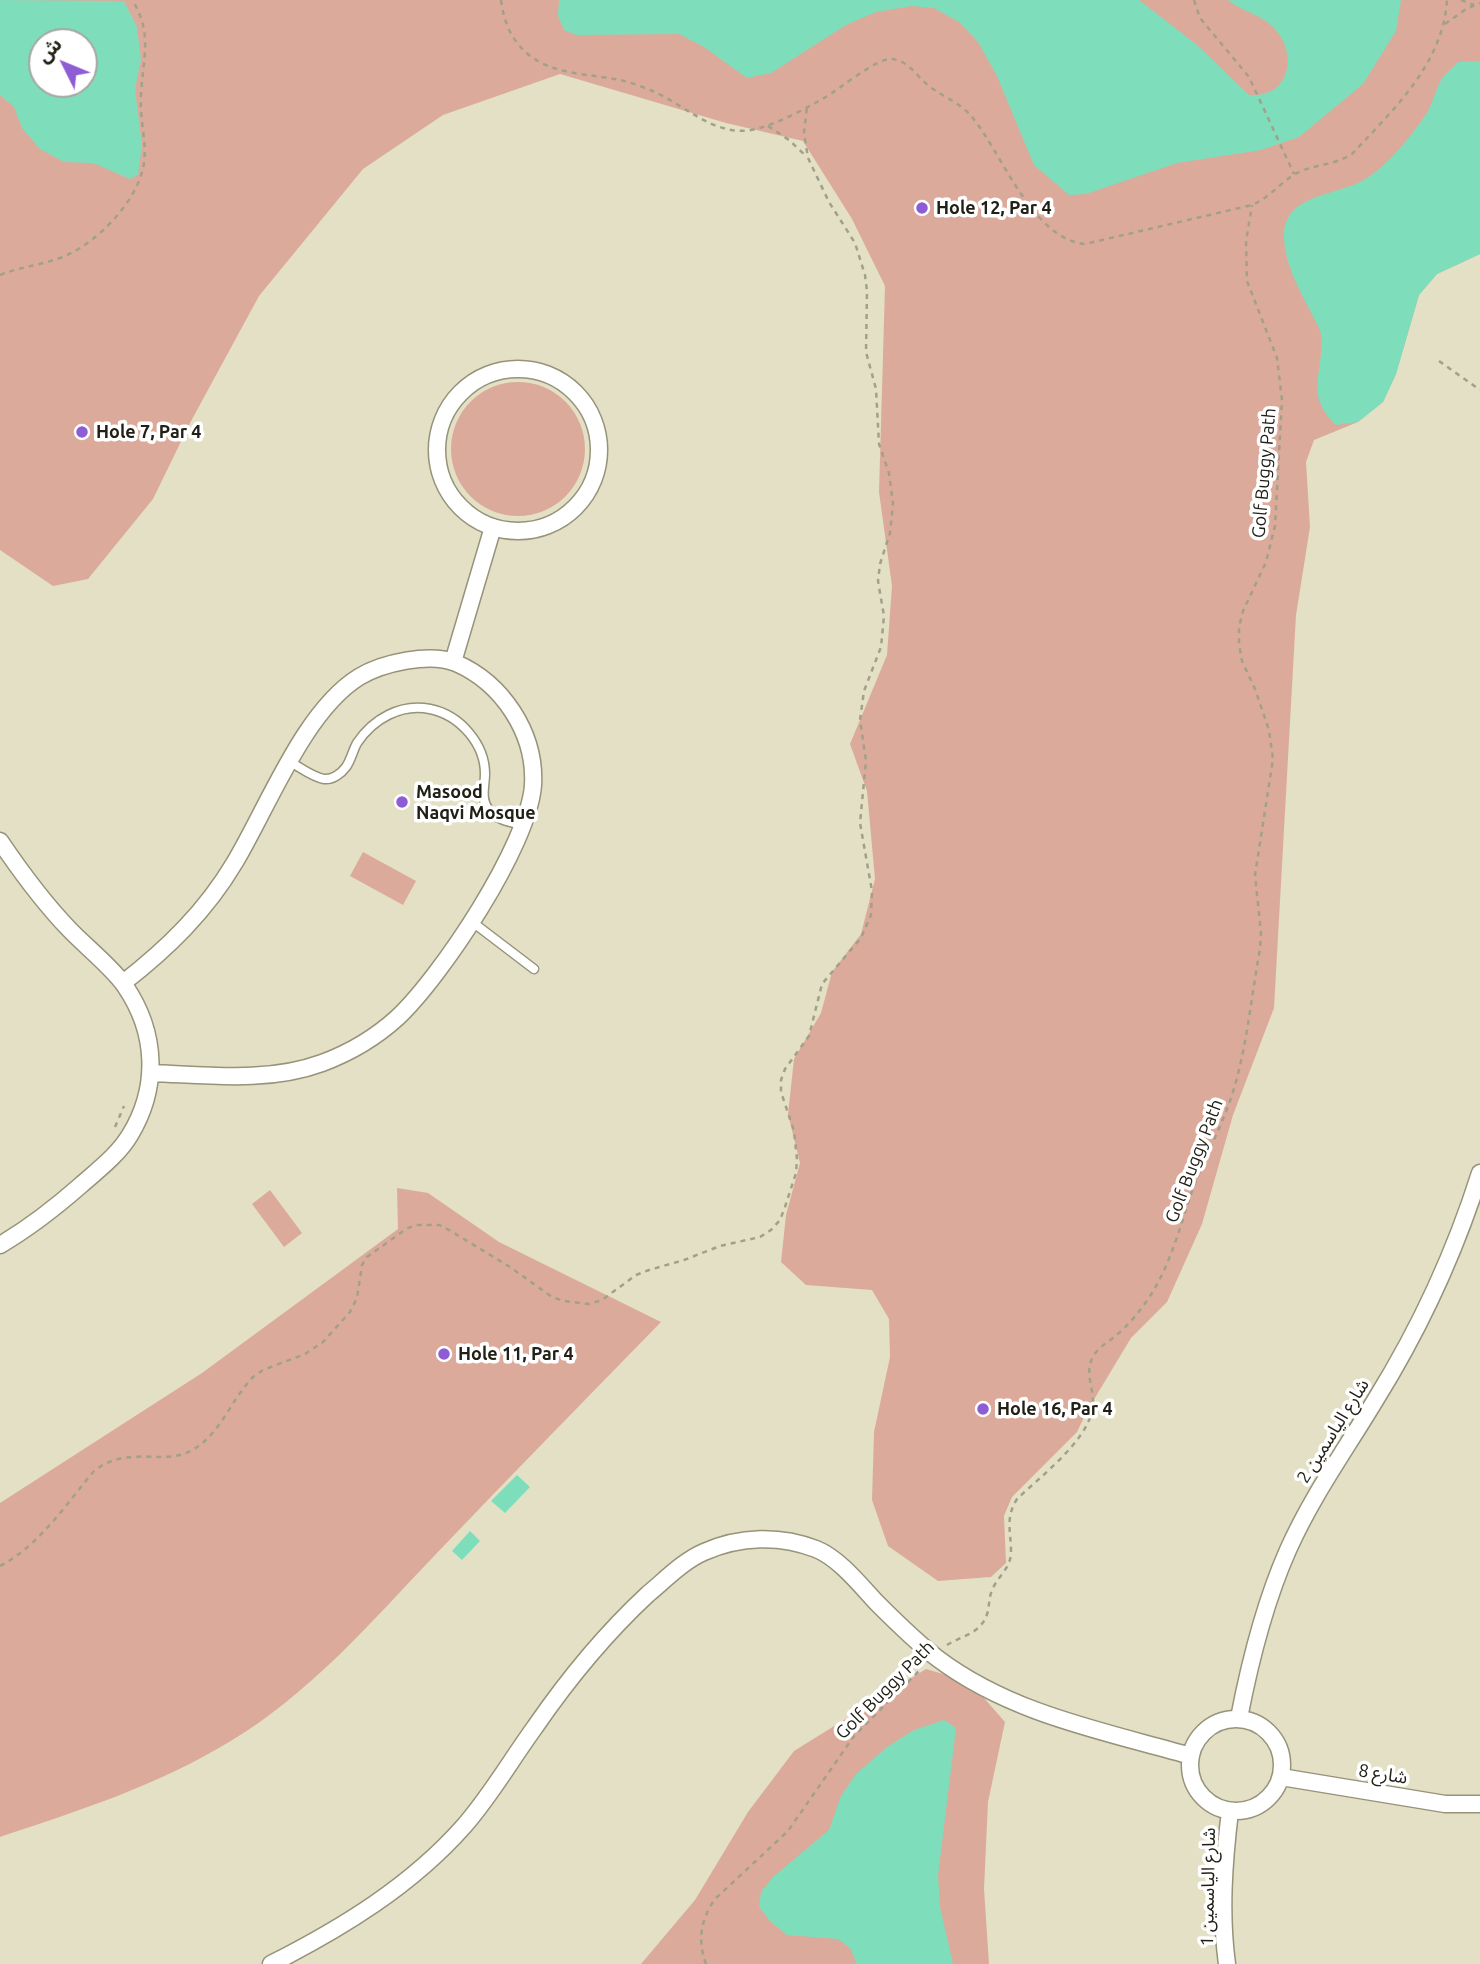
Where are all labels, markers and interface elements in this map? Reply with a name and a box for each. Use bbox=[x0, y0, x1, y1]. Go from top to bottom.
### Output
north arrow bbox=[28, 28, 98, 98]
text: ش bbox=[32, 33, 66, 67]
place label: Hole 12, Par 4 bbox=[936, 197, 1052, 219]
marker: Hole 12, Par 4 bbox=[914, 200, 930, 216]
street label: Golf Buggy Path bbox=[1248, 407, 1280, 539]
place label: Hole 7, Par 4 bbox=[96, 421, 201, 443]
marker: Hole 7, Par 4 bbox=[74, 424, 90, 440]
place label: Masood Naqvi Mosque bbox=[416, 781, 536, 824]
marker: Masood Naqvi Mosque bbox=[394, 794, 410, 810]
street label: Golf Buggy Path bbox=[1161, 1096, 1227, 1226]
place label: Hole 11, Par 4 bbox=[458, 1343, 574, 1365]
marker: Hole 11, Par 4 bbox=[436, 1346, 452, 1362]
street label: شارع الياسمين 2 bbox=[1292, 1375, 1374, 1487]
place label: Hole 16, Par 4 bbox=[997, 1398, 1113, 1420]
marker: Hole 16, Par 4 bbox=[975, 1401, 991, 1417]
street label: Golf Buggy Path bbox=[831, 1636, 939, 1744]
street label: شارع 8 bbox=[1357, 1759, 1409, 1789]
street label: شارع الياسمين 1 bbox=[1196, 1827, 1220, 1947]

